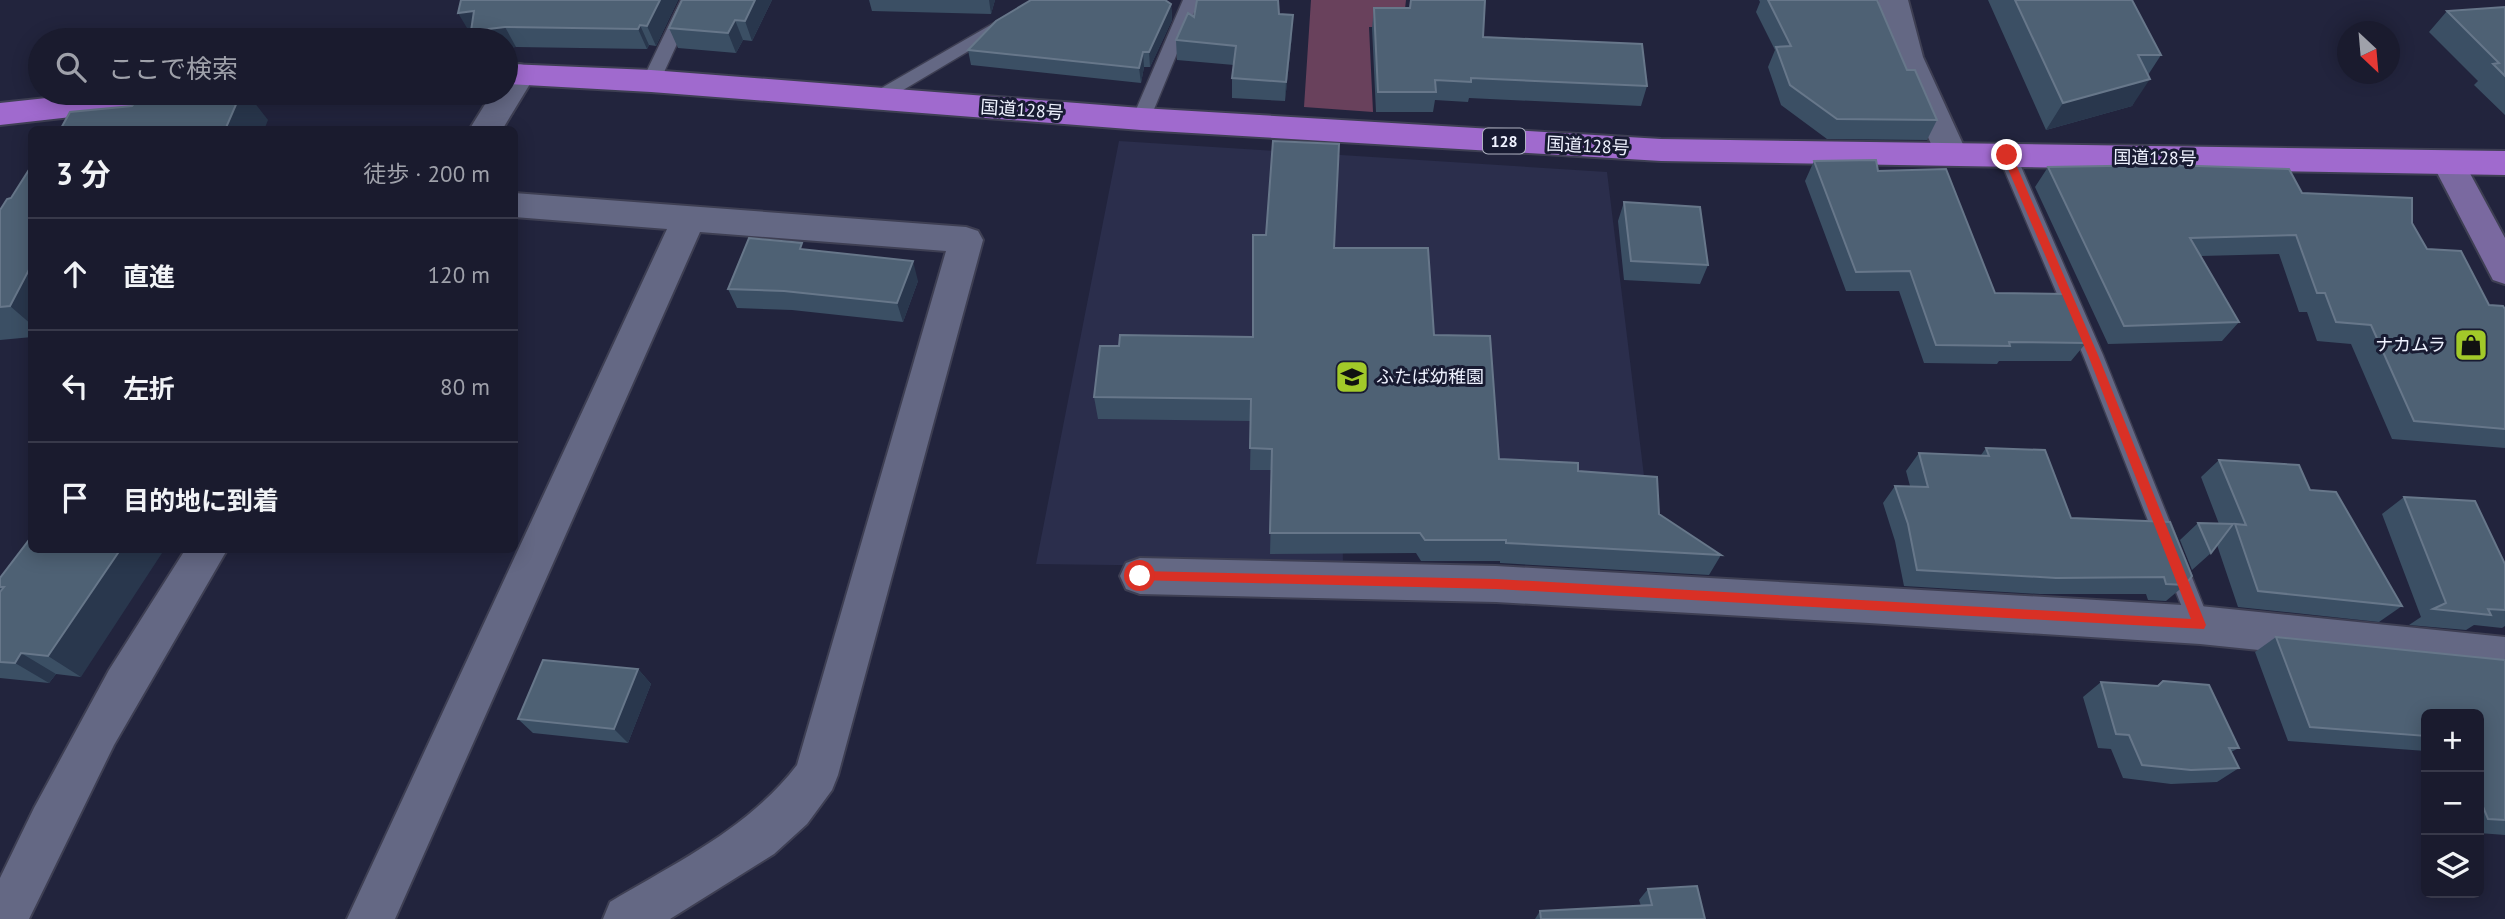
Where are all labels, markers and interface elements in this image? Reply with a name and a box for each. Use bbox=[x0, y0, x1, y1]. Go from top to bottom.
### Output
north arrow bbox=[2337, 21, 2400, 84]
search box bbox=[28, 28, 518, 105]
icon: search bbox=[52, 48, 90, 86]
text: ここで検索 bbox=[108, 52, 238, 85]
street label: 国道128号 bbox=[980, 95, 1064, 124]
road number: 128 bbox=[1483, 128, 1525, 154]
street label: 国道128号 bbox=[1546, 132, 1630, 159]
route end bbox=[1991, 139, 2022, 170]
street label: 国道128号 bbox=[2113, 145, 2197, 170]
text: 3 分 bbox=[56, 154, 111, 193]
text: 徒歩 · 200 m bbox=[363, 159, 490, 188]
icon: ahead bbox=[56, 255, 94, 293]
text: 直進 bbox=[123, 260, 175, 293]
text: 120 m bbox=[428, 260, 490, 289]
shop icon: ナカムラ bbox=[2452, 326, 2490, 364]
place label: ナカムラ bbox=[2375, 333, 2446, 356]
school or university icon: ふたば幼稚園 bbox=[1333, 358, 1371, 396]
place label: ふたば幼稚園 bbox=[1376, 365, 1484, 388]
icon: left bbox=[56, 367, 94, 405]
text: 左折 bbox=[123, 372, 175, 405]
text: 80 m bbox=[440, 372, 490, 401]
icon: arrive bbox=[56, 479, 94, 517]
text: 目的地に到着 bbox=[123, 484, 279, 517]
route start bbox=[1124, 560, 1155, 591]
map controls bbox=[2421, 709, 2484, 898]
button: + bbox=[2421, 709, 2484, 772]
button: − bbox=[2421, 772, 2484, 835]
button: layers bbox=[2421, 835, 2484, 898]

